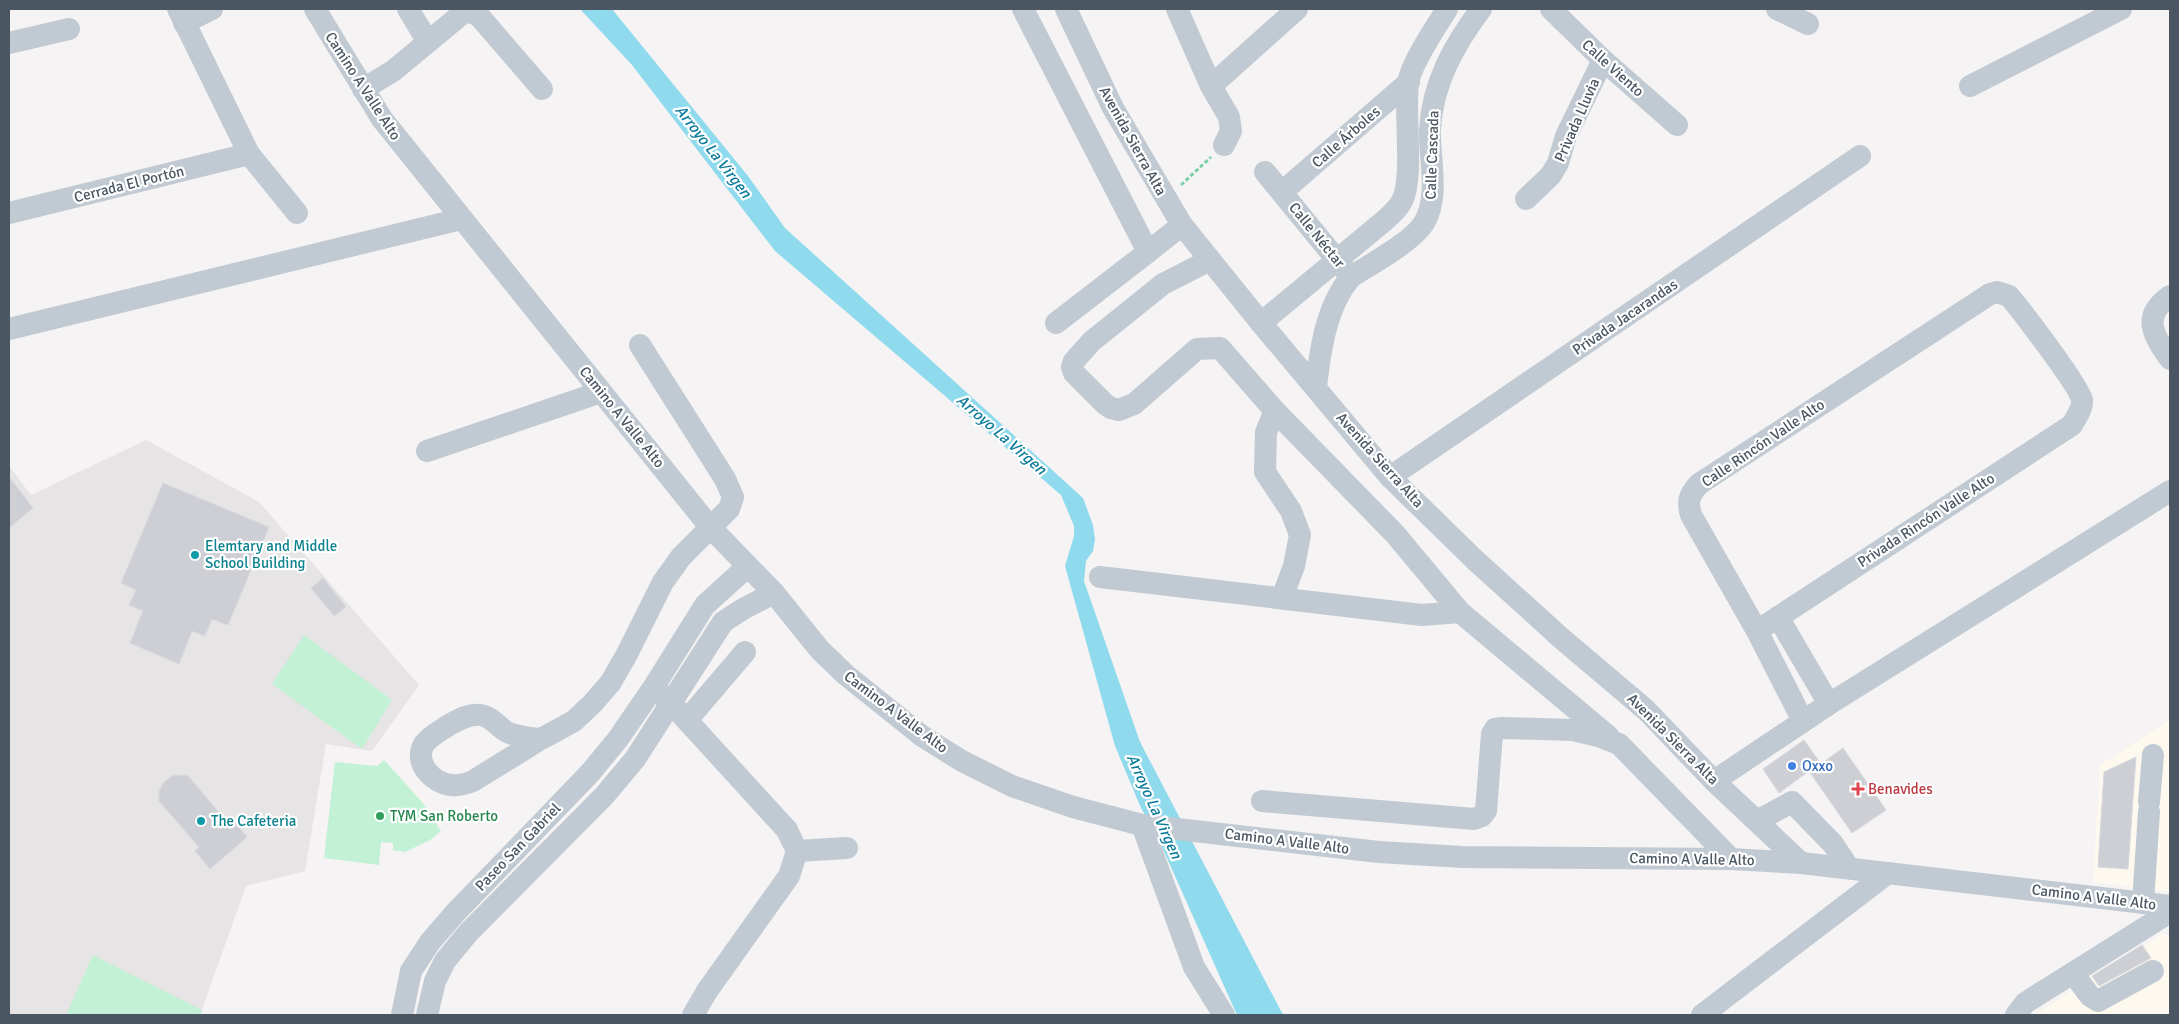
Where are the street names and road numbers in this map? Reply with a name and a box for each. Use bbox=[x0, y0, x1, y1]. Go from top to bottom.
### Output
street label: Camino A Valle Alto bbox=[321, 29, 405, 144]
street label: Calle Viento bbox=[1578, 35, 1648, 101]
street label: Privada Lluvia bbox=[1551, 75, 1603, 165]
street label: Avenida Sierra Alta bbox=[1096, 83, 1170, 199]
street label: Calle Árboles bbox=[1308, 101, 1384, 172]
street label: Calle Cascada bbox=[1421, 110, 1443, 200]
street label: Cerrada El Portón bbox=[72, 162, 186, 206]
street label: Calle Néctar bbox=[1285, 199, 1349, 272]
street label: Privada Jacarandas bbox=[1569, 275, 1681, 359]
street label: Camino A Valle Alto bbox=[576, 363, 669, 472]
street label: Calle Rincón Valle Alto bbox=[1698, 395, 1828, 491]
street label: Avenida Sierra Alta bbox=[1333, 409, 1427, 511]
street label: Privada Rincón Valle Alto bbox=[1854, 469, 1998, 571]
street label: Camino A Valle Alto bbox=[841, 667, 952, 757]
street label: Avenida Sierra Alta bbox=[1624, 690, 1722, 788]
street label: Paseo San Gabriel bbox=[471, 799, 565, 895]
street label: Camino A Valle Alto bbox=[1224, 824, 1351, 858]
street label: Camino A Valle Alto bbox=[1629, 849, 1755, 869]
street label: Camino A Valle Alto bbox=[2031, 880, 2158, 914]

